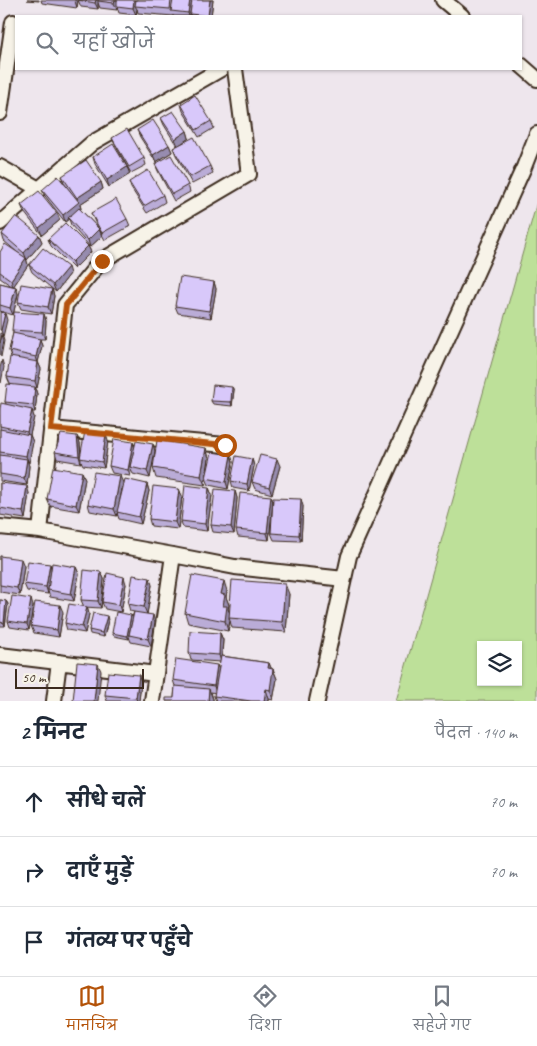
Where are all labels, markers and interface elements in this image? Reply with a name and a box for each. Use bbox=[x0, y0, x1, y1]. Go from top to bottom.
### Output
search box bbox=[15, 15, 522, 70]
icon: search bbox=[33, 29, 61, 57]
text: यहाँ खोजें bbox=[73, 30, 154, 54]
route end bbox=[91, 250, 114, 273]
route start bbox=[214, 434, 237, 457]
map controls bbox=[477, 641, 522, 686]
button: layers bbox=[477, 641, 522, 686]
scale bar bbox=[15, 666, 144, 689]
text: 50 m bbox=[22, 669, 46, 686]
text: 2 मिनट bbox=[20, 719, 86, 745]
text: पैदल · 140 m bbox=[435, 723, 517, 743]
icon: ahead bbox=[20, 788, 48, 816]
text: सीधे चलें bbox=[67, 789, 145, 813]
text: 70 m bbox=[490, 792, 517, 812]
icon: right bbox=[20, 858, 48, 886]
text: दाएँ मुड़ें bbox=[67, 859, 133, 883]
text: 70 m bbox=[490, 862, 517, 882]
icon: arrive bbox=[20, 928, 48, 956]
text: गंतव्य पर पहुँचे bbox=[67, 929, 192, 953]
tab: मानचित्र bbox=[66, 982, 117, 1041]
tab: दिशा bbox=[249, 982, 281, 1041]
tab: सहेजे गए bbox=[413, 982, 471, 1041]

